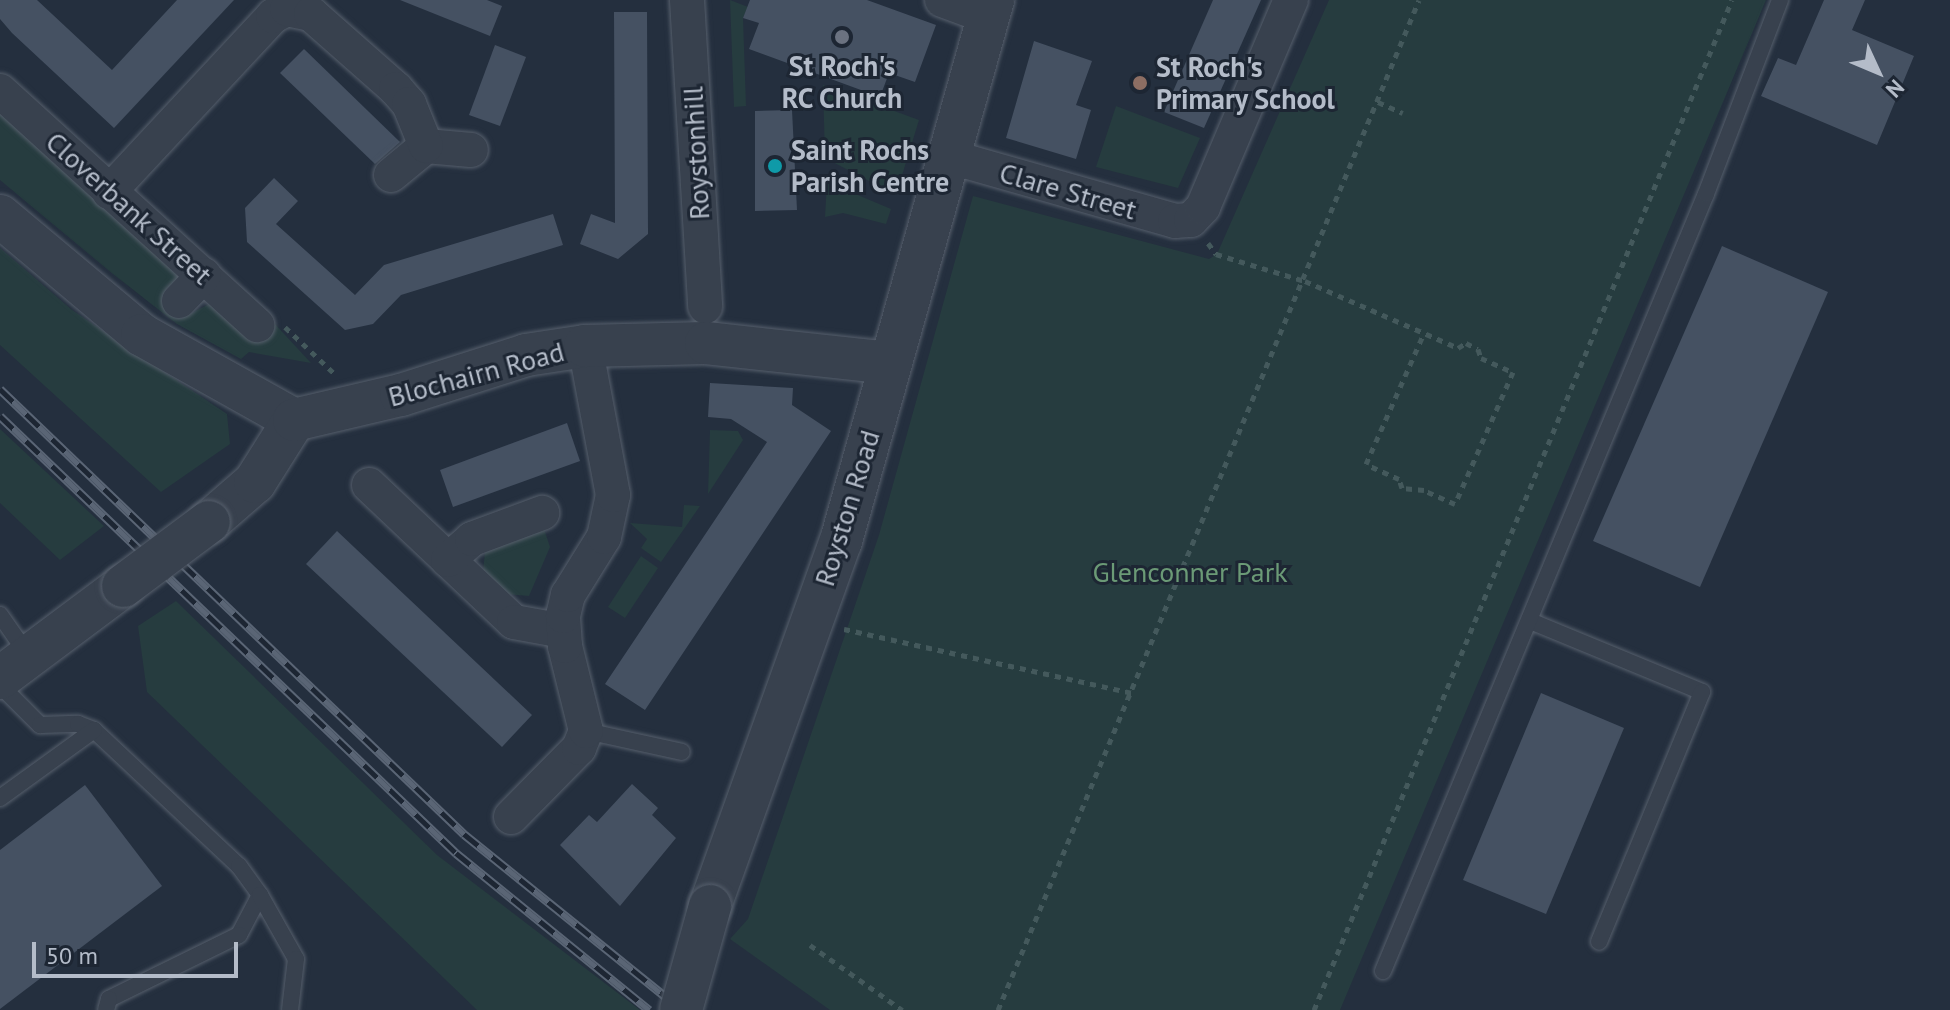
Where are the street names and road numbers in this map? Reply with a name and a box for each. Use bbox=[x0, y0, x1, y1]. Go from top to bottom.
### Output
street label: Roystonhill bbox=[676, 85, 716, 221]
street label: Cloverbank Street bbox=[39, 124, 219, 292]
street label: Clare Street bbox=[996, 155, 1140, 227]
street label: Blochairn Road bbox=[384, 334, 568, 414]
street label: Royston Road bbox=[807, 426, 887, 590]

